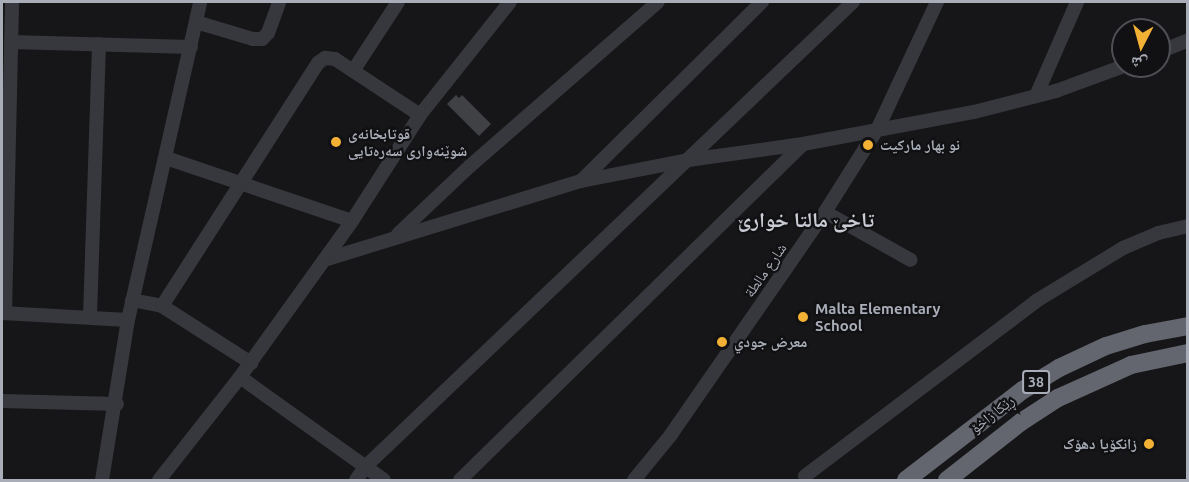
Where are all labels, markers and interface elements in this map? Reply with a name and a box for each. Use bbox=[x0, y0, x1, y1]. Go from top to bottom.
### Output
north arrow bbox=[1111, 18, 1171, 78]
text: ش bbox=[1130, 54, 1149, 74]
place label: قوتابخانەی شوێنەواری سەرەتایی bbox=[348, 124, 467, 159]
marker: قوتابخانەی شوێنەواری سەرەتایی bbox=[329, 135, 343, 149]
place label: نو بهار ماركيت bbox=[880, 136, 960, 154]
marker: نو بهار ماركيت bbox=[861, 138, 875, 152]
district label: تاخێ مالتا خوارێ bbox=[738, 206, 874, 232]
street label: شارع مالطة bbox=[740, 239, 790, 301]
place label: Malta Elementary School bbox=[815, 299, 940, 334]
marker: Malta Elementary School bbox=[796, 310, 810, 324]
place label: معرض جودي bbox=[734, 333, 807, 351]
marker: معرض جودي bbox=[715, 335, 729, 349]
road number: 38 bbox=[1021, 371, 1051, 393]
street label: ڕێکا زاخۆ bbox=[966, 391, 1018, 437]
place label: زانکۆیا دهۆک bbox=[1063, 435, 1137, 453]
marker: زانکۆیا دهۆک bbox=[1142, 437, 1156, 451]

